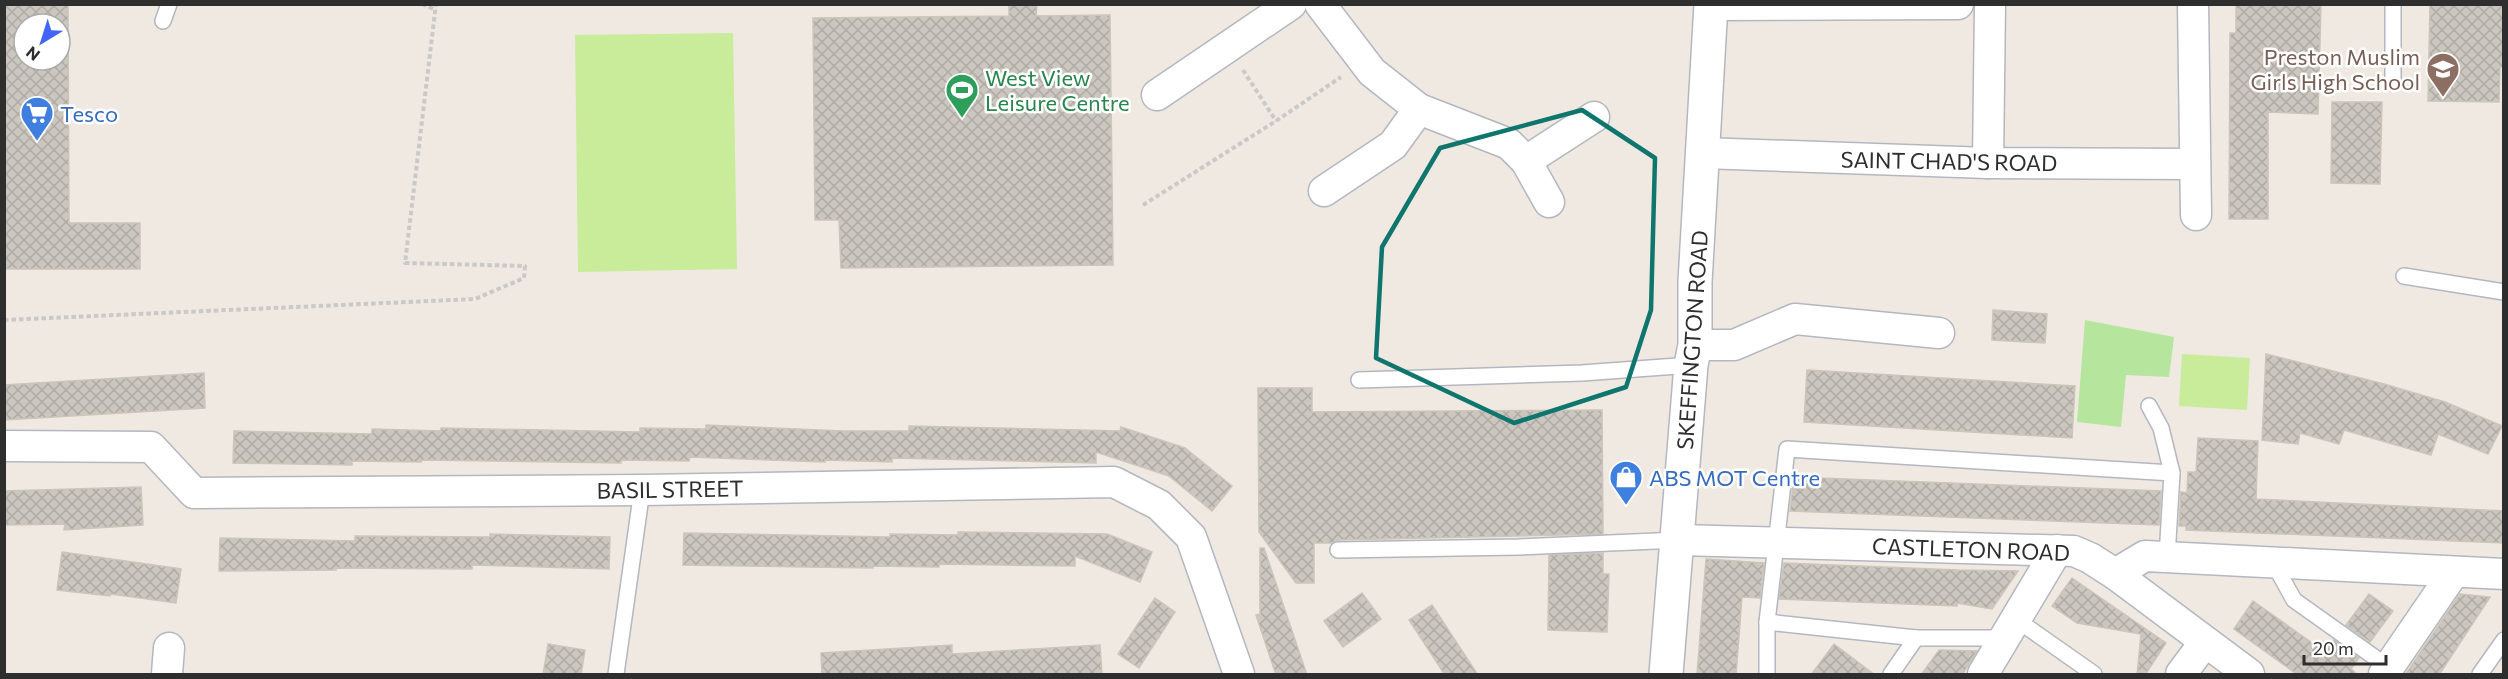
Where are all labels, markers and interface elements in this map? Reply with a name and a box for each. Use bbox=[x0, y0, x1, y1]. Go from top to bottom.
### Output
north arrow bbox=[12, 12, 72, 72]
text: N bbox=[22, 43, 43, 65]
place label: Preston Muslim Girls High School bbox=[2250, 43, 2420, 95]
school or university icon: Preston Muslim Girls High School bbox=[2425, 51, 2461, 98]
place label: West View Leisure Centre bbox=[985, 64, 1130, 116]
sports icon: West View Leisure Centre bbox=[944, 72, 980, 119]
supermarket icon: Tesco bbox=[19, 95, 55, 142]
place label: Tesco bbox=[60, 100, 118, 127]
street label: SAINT CHAD'S ROAD bbox=[1840, 146, 2058, 176]
street label: SKEFFINGTON ROAD bbox=[1671, 229, 1713, 451]
shop icon: ABS MOT Centre bbox=[1608, 459, 1644, 506]
place label: ABS MOT Centre bbox=[1649, 464, 1820, 491]
street label: BASIL STREET bbox=[596, 474, 744, 504]
street label: CASTLETON ROAD bbox=[1872, 532, 2070, 566]
scale bar bbox=[2304, 628, 2386, 666]
text: 20 m bbox=[2313, 637, 2354, 659]

